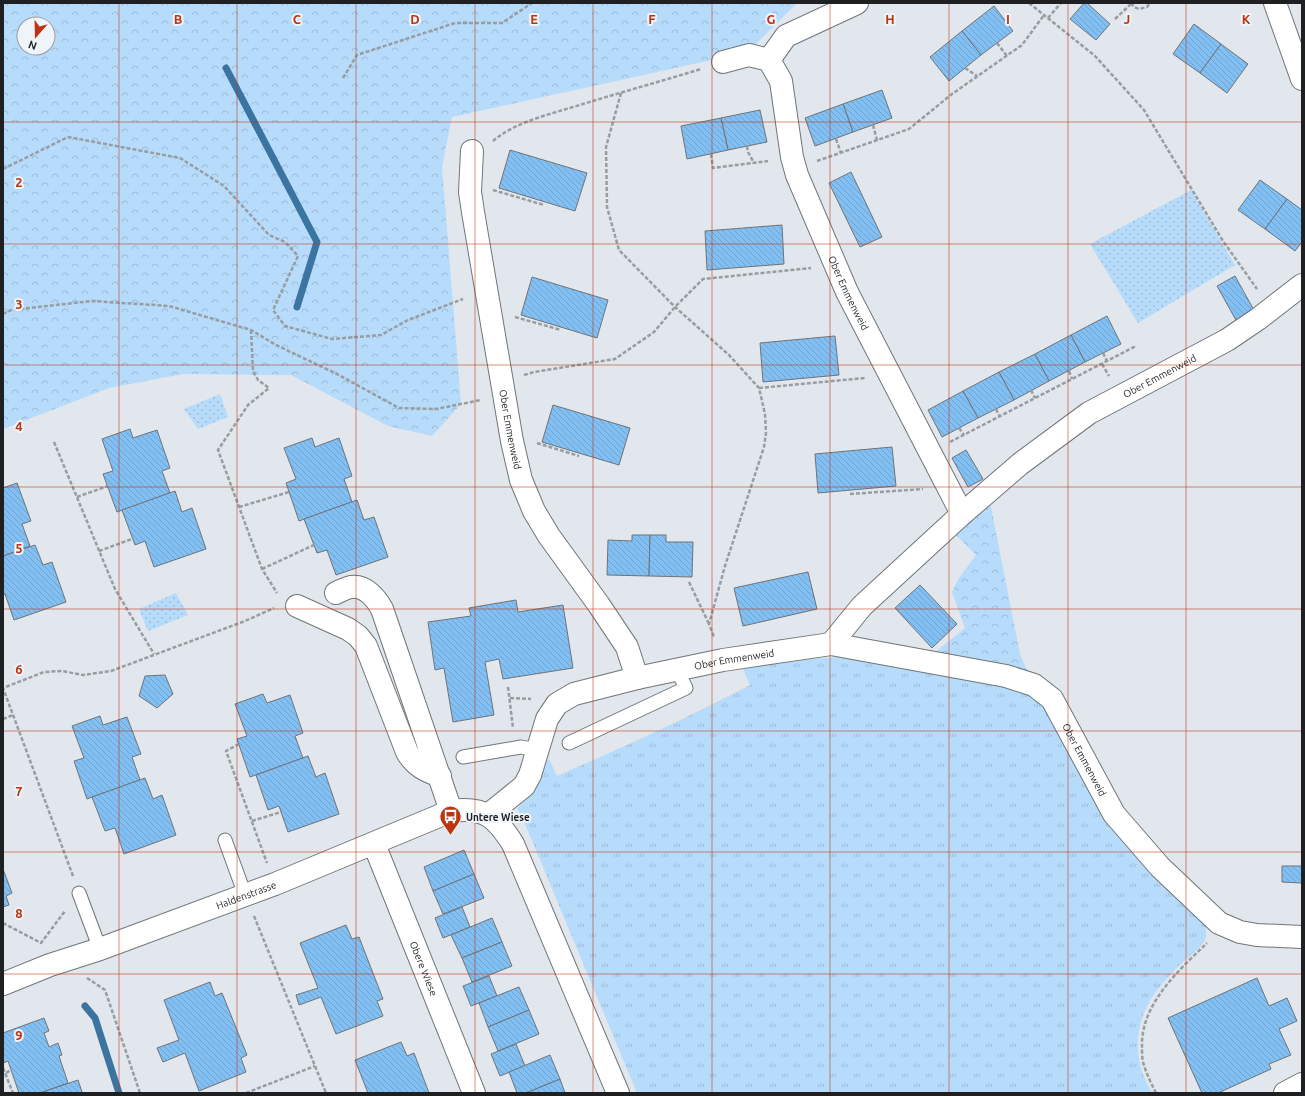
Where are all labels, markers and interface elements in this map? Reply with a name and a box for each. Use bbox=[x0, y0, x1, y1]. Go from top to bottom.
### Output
text: B bbox=[174, 12, 183, 26]
text: C bbox=[293, 12, 302, 26]
text: D bbox=[410, 12, 420, 26]
text: E bbox=[530, 12, 538, 26]
text: F bbox=[648, 12, 656, 26]
text: G bbox=[767, 12, 776, 26]
text: H bbox=[885, 12, 895, 26]
text: I bbox=[1006, 12, 1010, 26]
text: J bbox=[1124, 12, 1130, 26]
text: K bbox=[1242, 12, 1251, 26]
north arrow bbox=[16, 16, 56, 56]
text: N bbox=[27, 38, 38, 52]
text: 2 bbox=[15, 175, 23, 189]
street label: Ober Emmenweid bbox=[827, 254, 871, 332]
text: 3 bbox=[15, 297, 23, 311]
street label: Ober Emmenweid bbox=[1121, 352, 1198, 400]
street label: Ober Emmenweid bbox=[498, 389, 524, 471]
text: 4 bbox=[15, 419, 23, 433]
text: 5 bbox=[15, 541, 23, 555]
street label: Ober Emmenweid bbox=[693, 647, 775, 671]
text: 6 bbox=[15, 662, 23, 676]
street label: Ober Emmenweid bbox=[1061, 721, 1109, 798]
text: 7 bbox=[15, 784, 23, 798]
bus stop icon: Untere Wiese bbox=[437, 804, 463, 837]
place label: Untere Wiese bbox=[466, 812, 530, 823]
street label: Haldenstrasse bbox=[214, 879, 278, 911]
text: 8 bbox=[15, 906, 23, 920]
street label: Obere Wiese bbox=[408, 939, 440, 997]
text: 9 bbox=[15, 1028, 23, 1042]

